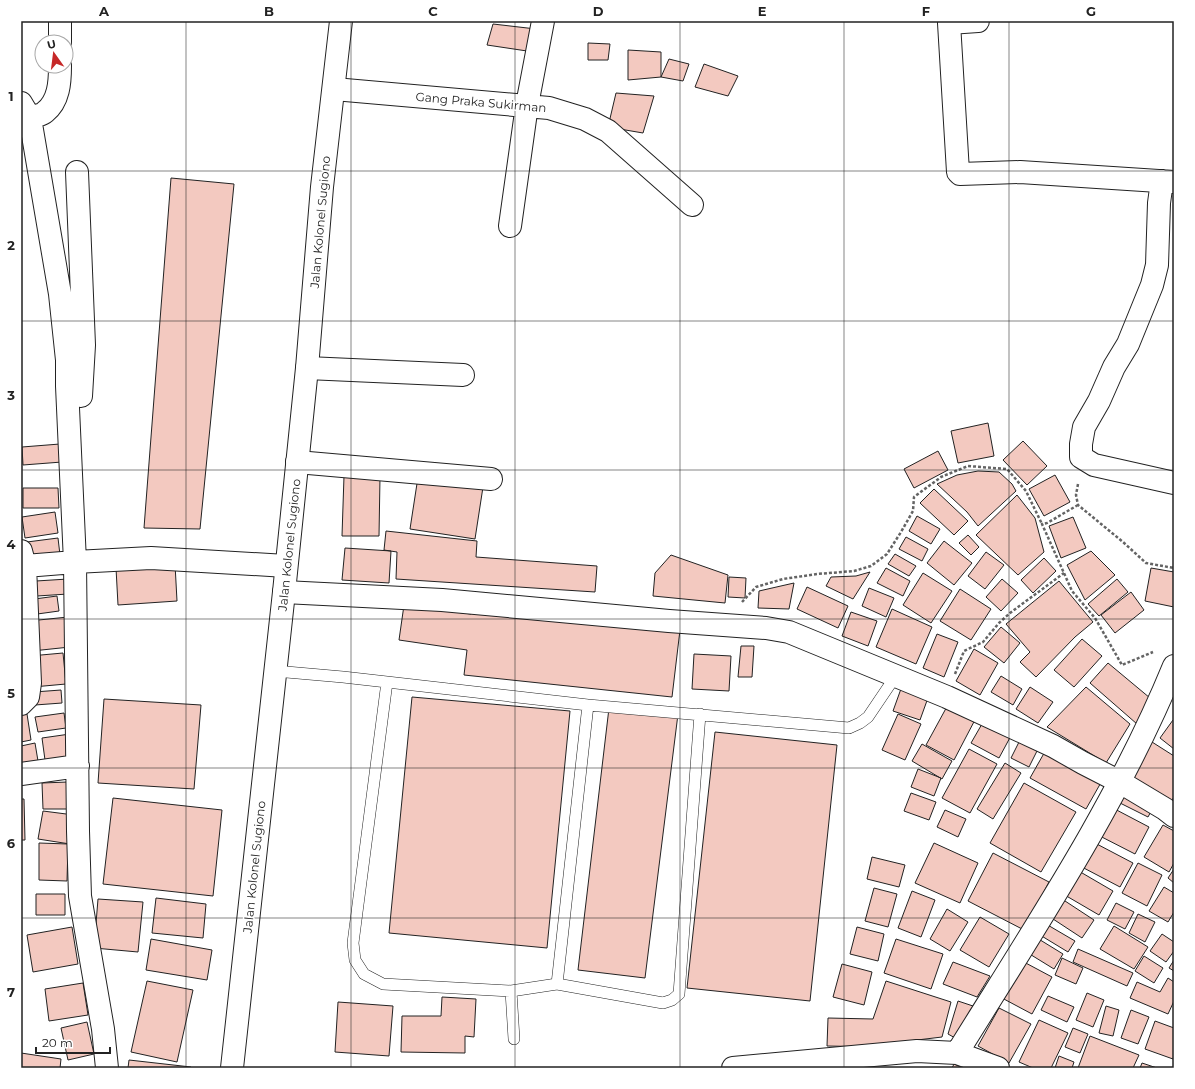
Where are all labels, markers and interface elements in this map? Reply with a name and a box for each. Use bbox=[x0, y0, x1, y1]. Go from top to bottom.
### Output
text: A bbox=[98, 3, 110, 19]
text: B bbox=[264, 3, 274, 19]
text: C bbox=[428, 3, 438, 19]
text: D bbox=[593, 3, 604, 19]
text: E bbox=[758, 3, 767, 19]
text: F bbox=[922, 3, 930, 19]
text: G bbox=[1086, 3, 1096, 19]
north arrow bbox=[34, 34, 74, 74]
text: U bbox=[46, 36, 57, 52]
text: 1 bbox=[8, 88, 14, 104]
street label: Gang Praka Sukirman bbox=[415, 89, 547, 115]
street label: Jalan Kolonel Sugiono bbox=[307, 155, 333, 290]
text: 2 bbox=[7, 237, 15, 253]
text: 3 bbox=[6, 387, 15, 403]
street label: Jalan Kolonel Sugiono bbox=[274, 478, 303, 613]
text: 4 bbox=[7, 536, 16, 552]
text: 5 bbox=[7, 685, 15, 701]
street label: Jalan Kolonel Sugiono bbox=[239, 800, 268, 935]
text: 6 bbox=[7, 835, 16, 851]
text: 7 bbox=[7, 984, 15, 1000]
scale bar bbox=[36, 1029, 110, 1055]
text: 20 m bbox=[42, 1035, 73, 1050]

